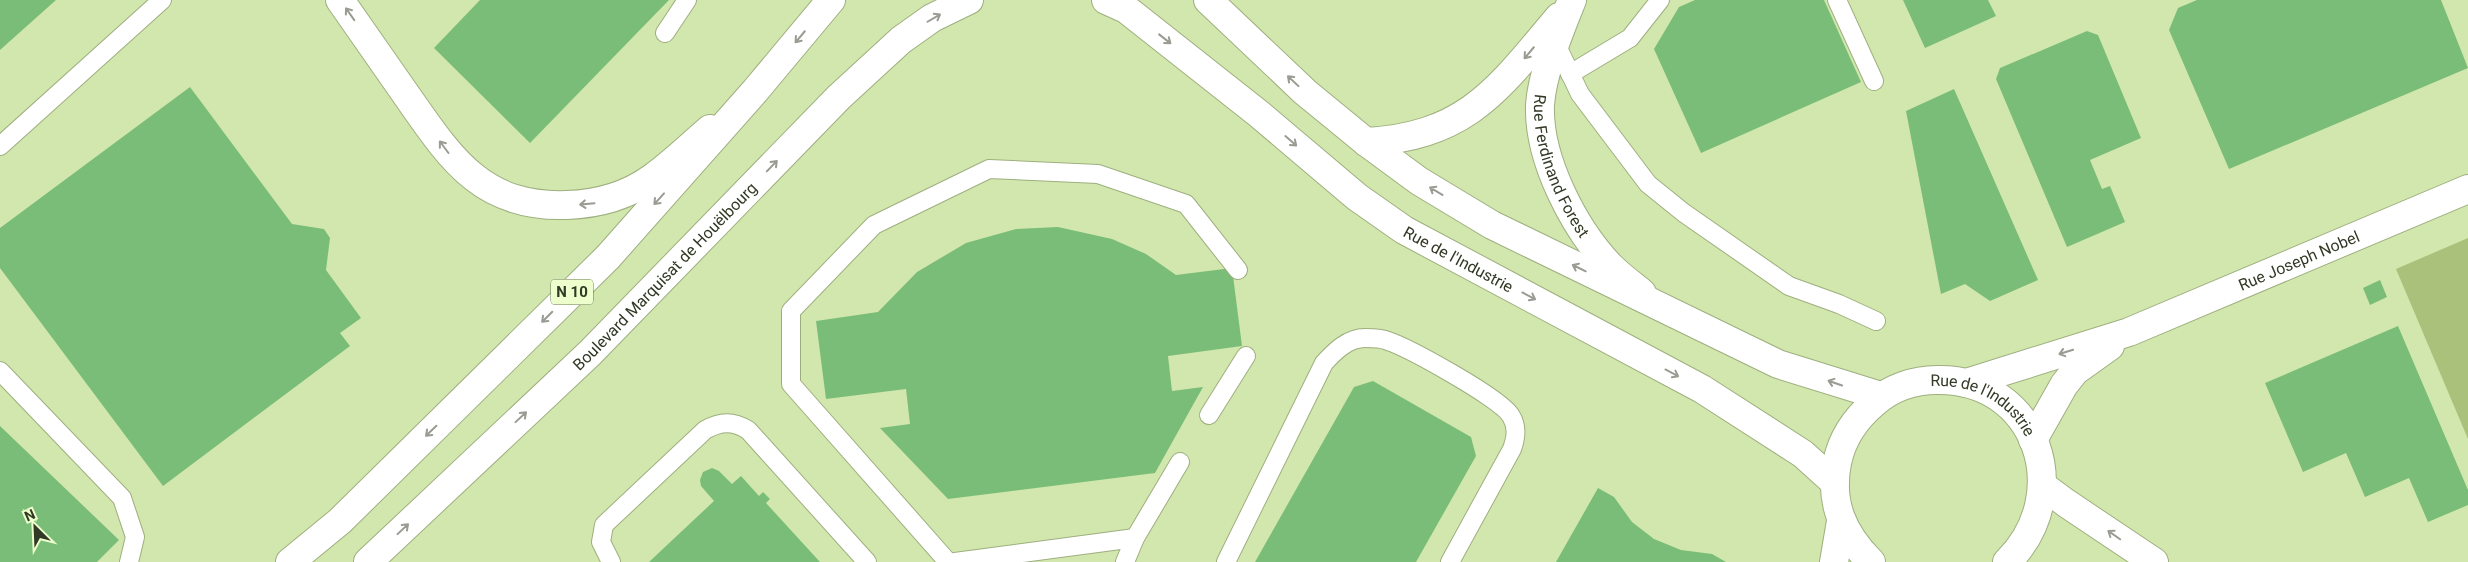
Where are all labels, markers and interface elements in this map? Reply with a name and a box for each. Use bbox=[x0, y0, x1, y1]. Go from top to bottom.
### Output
one-way arrow bbox=[345, 7, 355, 21]
one-way arrow bbox=[926, 13, 941, 22]
one-way arrow bbox=[794, 31, 805, 44]
one-way arrow bbox=[1158, 34, 1171, 45]
one-way arrow bbox=[1523, 46, 1534, 59]
one-way arrow bbox=[1287, 75, 1300, 87]
street label: Rue Ferdinand Forest bbox=[1530, 93, 1594, 241]
one-way arrow bbox=[1285, 135, 1298, 147]
one-way arrow bbox=[438, 141, 449, 154]
one-way arrow bbox=[766, 159, 778, 172]
street label: Boulevard Marquisat de Houëlbourg bbox=[569, 178, 760, 374]
one-way arrow bbox=[1429, 186, 1443, 196]
one-way arrow bbox=[653, 193, 664, 206]
one-way arrow bbox=[579, 199, 595, 208]
street label: Rue de l'Industrie bbox=[1400, 222, 1517, 296]
street label: Rue Joseph Nobel bbox=[2235, 226, 2362, 294]
one-way arrow bbox=[1572, 262, 1587, 272]
road number: N 10 bbox=[551, 280, 593, 304]
one-way arrow bbox=[1521, 292, 1536, 301]
one-way arrow bbox=[541, 311, 553, 323]
one-way arrow bbox=[2058, 347, 2074, 357]
one-way arrow bbox=[1664, 369, 1679, 378]
street label: Rue de l'Industrie bbox=[1930, 370, 2039, 439]
one-way arrow bbox=[1827, 378, 1843, 387]
one-way arrow bbox=[515, 411, 528, 423]
one-way arrow bbox=[426, 425, 438, 437]
north arrow bbox=[10, 502, 60, 552]
text: N bbox=[22, 506, 37, 524]
one-way arrow bbox=[397, 523, 409, 535]
one-way arrow bbox=[2107, 530, 2121, 540]

